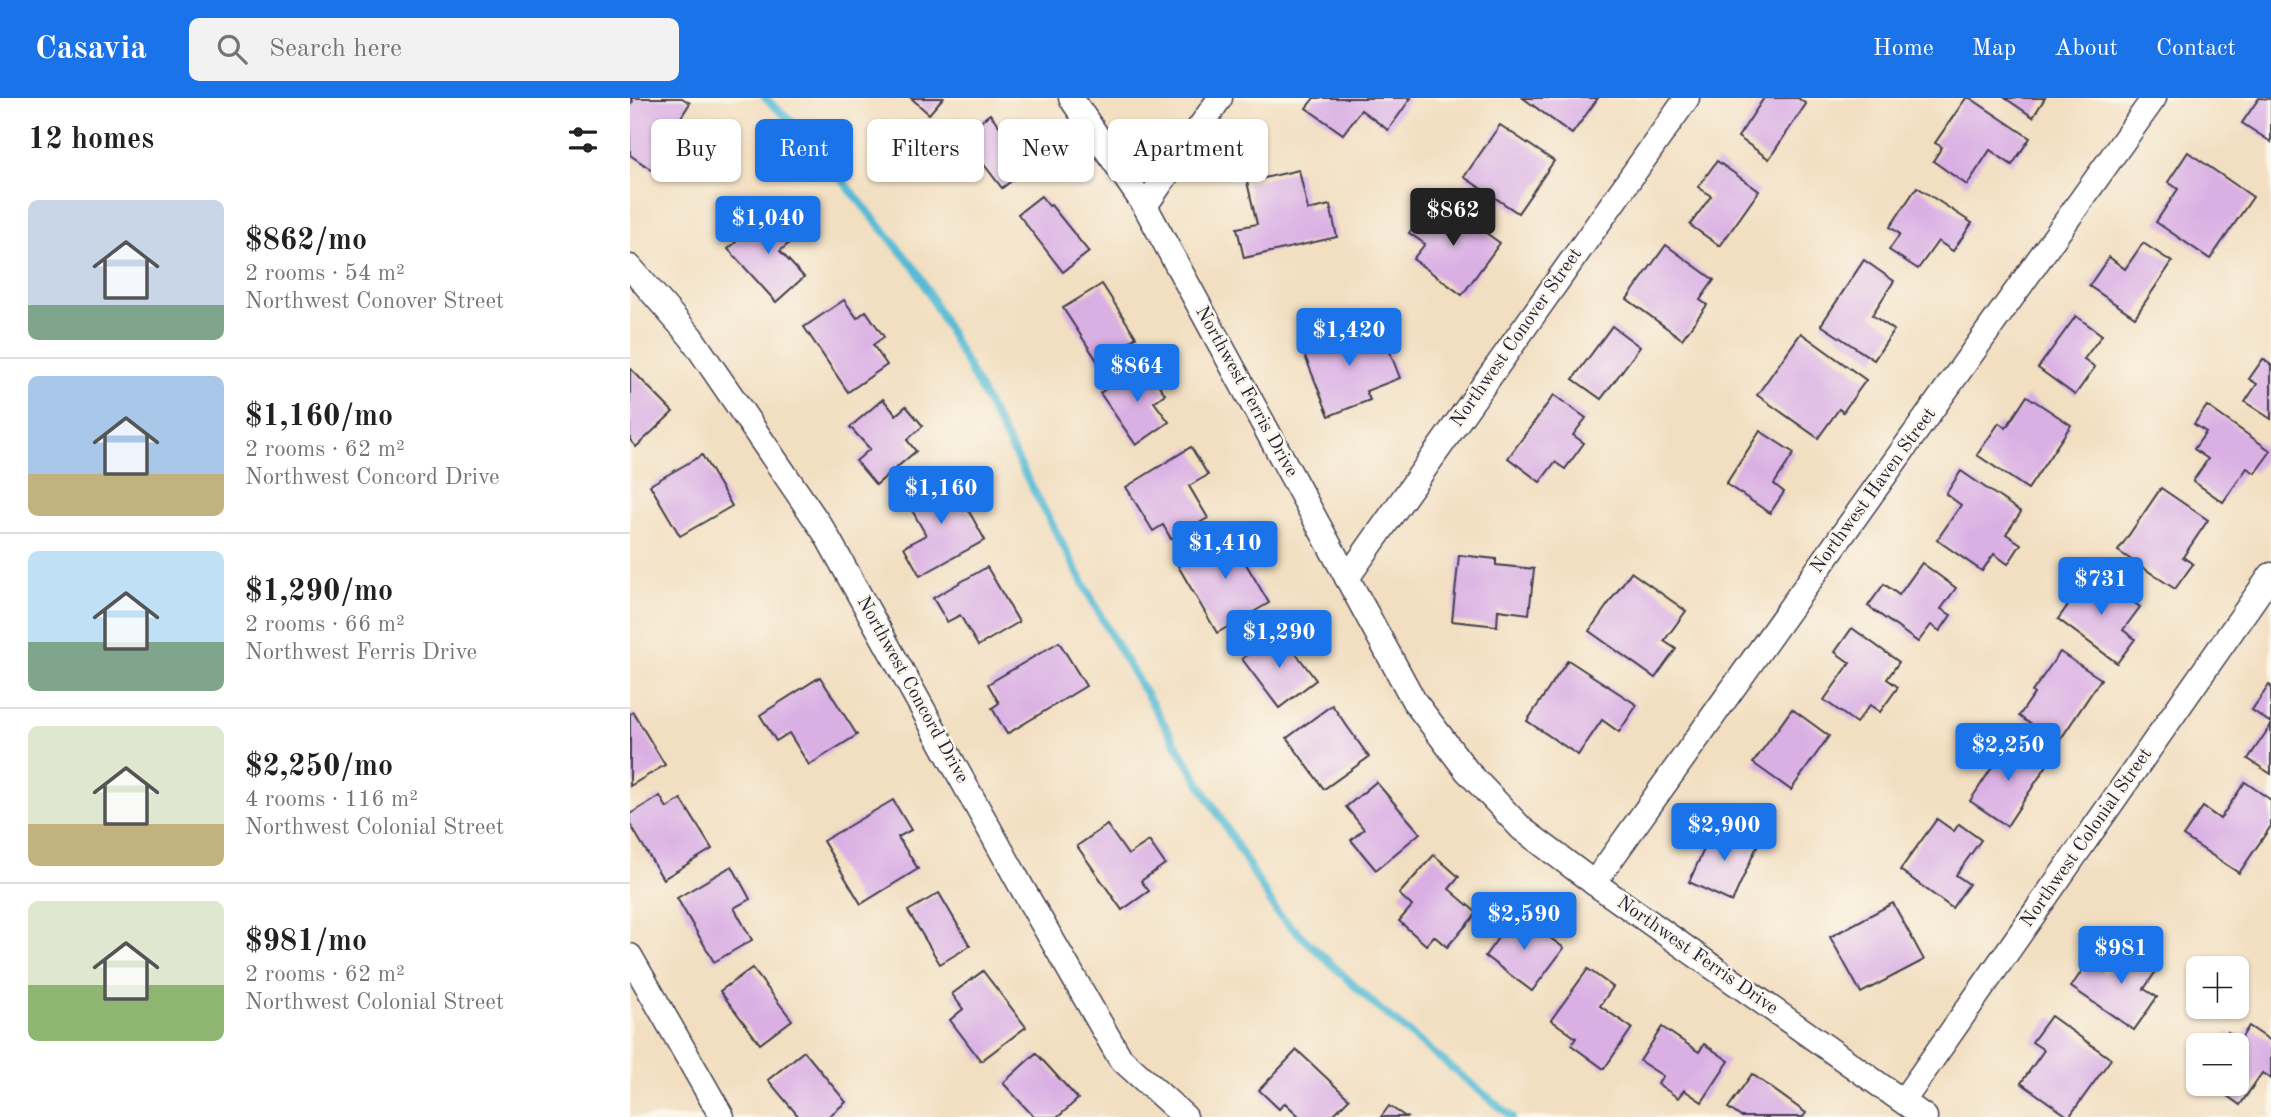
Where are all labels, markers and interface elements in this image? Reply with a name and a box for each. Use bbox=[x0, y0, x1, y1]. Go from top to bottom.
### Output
search box bbox=[189, 18, 679, 81]
icon: search bbox=[213, 30, 251, 68]
text: Casavia bbox=[35, 33, 147, 66]
text: Search here bbox=[269, 36, 402, 62]
text: Home bbox=[1873, 37, 1934, 61]
text: Map bbox=[1972, 37, 2016, 61]
text: About bbox=[2054, 37, 2118, 61]
text: Contact bbox=[2156, 37, 2236, 61]
chip: Buy bbox=[651, 119, 741, 182]
chip: Rent bbox=[755, 119, 853, 182]
chip: Filters bbox=[867, 119, 984, 182]
chip: New bbox=[998, 119, 1094, 182]
chip: Apartment bbox=[1108, 119, 1268, 182]
icon: filters bbox=[564, 121, 602, 159]
text: 12 homes bbox=[28, 125, 154, 155]
pin: $862 bbox=[1412, 188, 1494, 248]
pin: $1,040 bbox=[711, 197, 825, 256]
text: $862 bbox=[1426, 199, 1480, 222]
text: $1,040 bbox=[731, 207, 805, 230]
text: $862/mo bbox=[245, 226, 367, 256]
icon: home bbox=[84, 228, 168, 312]
street label: Northwest Conover Street bbox=[1448, 245, 1586, 431]
text: 2 rooms · 54 m² bbox=[245, 262, 405, 285]
text: Northwest Conover Street bbox=[245, 290, 504, 313]
street label: Northwest Ferris Drive bbox=[1191, 304, 1301, 480]
pin: $1,420 bbox=[1292, 308, 1406, 368]
text: $1,420 bbox=[1312, 319, 1386, 342]
pin: $864 bbox=[1096, 344, 1178, 404]
text: $864 bbox=[1110, 355, 1164, 378]
text: $1,160/mo bbox=[245, 402, 393, 432]
icon: home bbox=[84, 404, 168, 488]
street label: Northwest Haven Street bbox=[1808, 405, 1940, 577]
text: 2 rooms · 62 m² bbox=[245, 438, 405, 461]
text: Northwest Concord Drive bbox=[245, 466, 500, 489]
pin: $1,160 bbox=[884, 466, 998, 526]
text: $1,160 bbox=[904, 477, 978, 500]
pin: $1,410 bbox=[1168, 522, 1282, 581]
text: $1,410 bbox=[1188, 532, 1262, 555]
pin: $731 bbox=[2060, 558, 2142, 617]
text: $731 bbox=[2074, 568, 2128, 591]
text: $1,290/mo bbox=[245, 577, 393, 607]
icon: home bbox=[84, 579, 168, 663]
street label: Northwest Concord Drive bbox=[853, 593, 971, 787]
pin: $1,290 bbox=[1222, 610, 1336, 670]
text: 2 rooms · 66 m² bbox=[245, 613, 405, 636]
text: $1,290 bbox=[1242, 621, 1316, 644]
text: Northwest Ferris Drive bbox=[245, 641, 477, 664]
pin: $2,250 bbox=[1951, 724, 2065, 783]
text: $2,250 bbox=[1971, 734, 2045, 757]
street label: Northwest Colonial Street bbox=[2018, 745, 2156, 931]
text: $2,250/mo bbox=[245, 752, 393, 782]
icon: home bbox=[84, 754, 168, 838]
text: 4 rooms · 116 m² bbox=[245, 788, 418, 811]
pin: $2,900 bbox=[1667, 804, 1781, 863]
text: $2,900 bbox=[1687, 814, 1761, 837]
text: Northwest Colonial Street bbox=[245, 816, 504, 839]
pin: $2,590 bbox=[1467, 892, 1581, 952]
street label: Northwest Ferris Drive bbox=[1613, 893, 1781, 1019]
text: $2,590 bbox=[1487, 903, 1561, 926]
pin: $981 bbox=[2080, 926, 2162, 986]
text: $981/mo bbox=[245, 927, 367, 957]
icon: home bbox=[84, 929, 168, 1013]
text: $981 bbox=[2094, 937, 2148, 960]
map controls bbox=[2186, 956, 2249, 1096]
button: + bbox=[2186, 956, 2249, 1019]
text: 2 rooms · 62 m² bbox=[245, 963, 405, 986]
text: Northwest Colonial Street bbox=[245, 991, 504, 1014]
button: − bbox=[2186, 1033, 2249, 1096]

